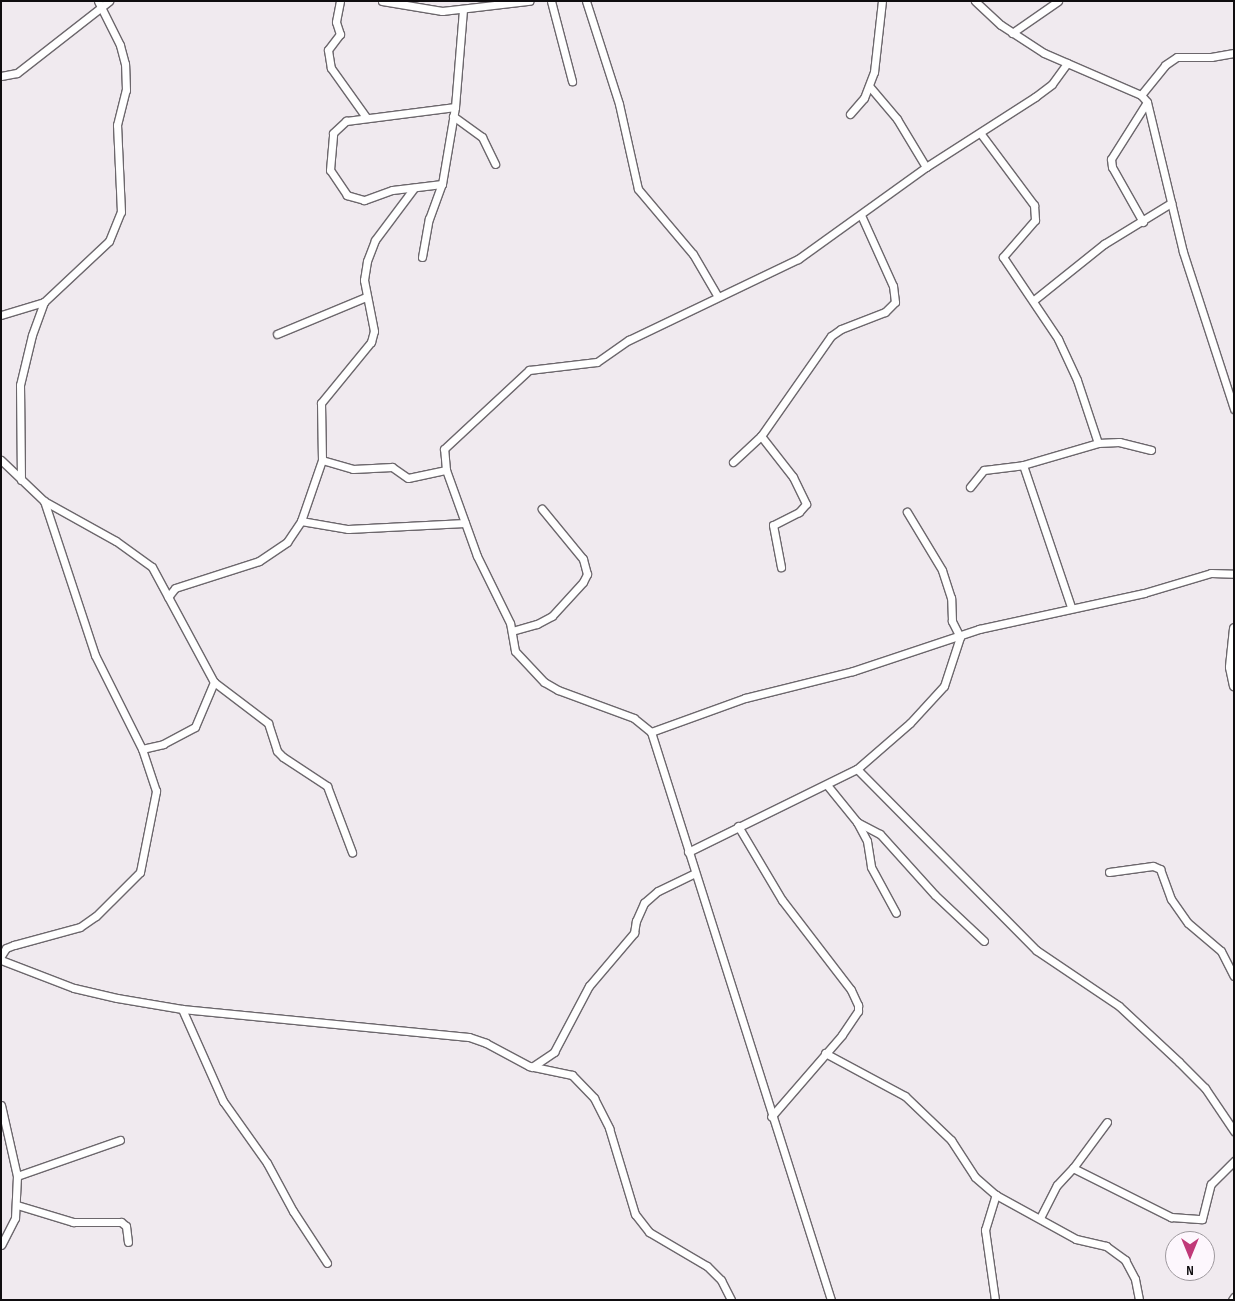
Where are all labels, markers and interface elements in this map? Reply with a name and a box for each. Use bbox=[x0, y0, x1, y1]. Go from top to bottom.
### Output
north arrow bbox=[1165, 1231, 1215, 1281]
text: N bbox=[1186, 1262, 1194, 1279]

